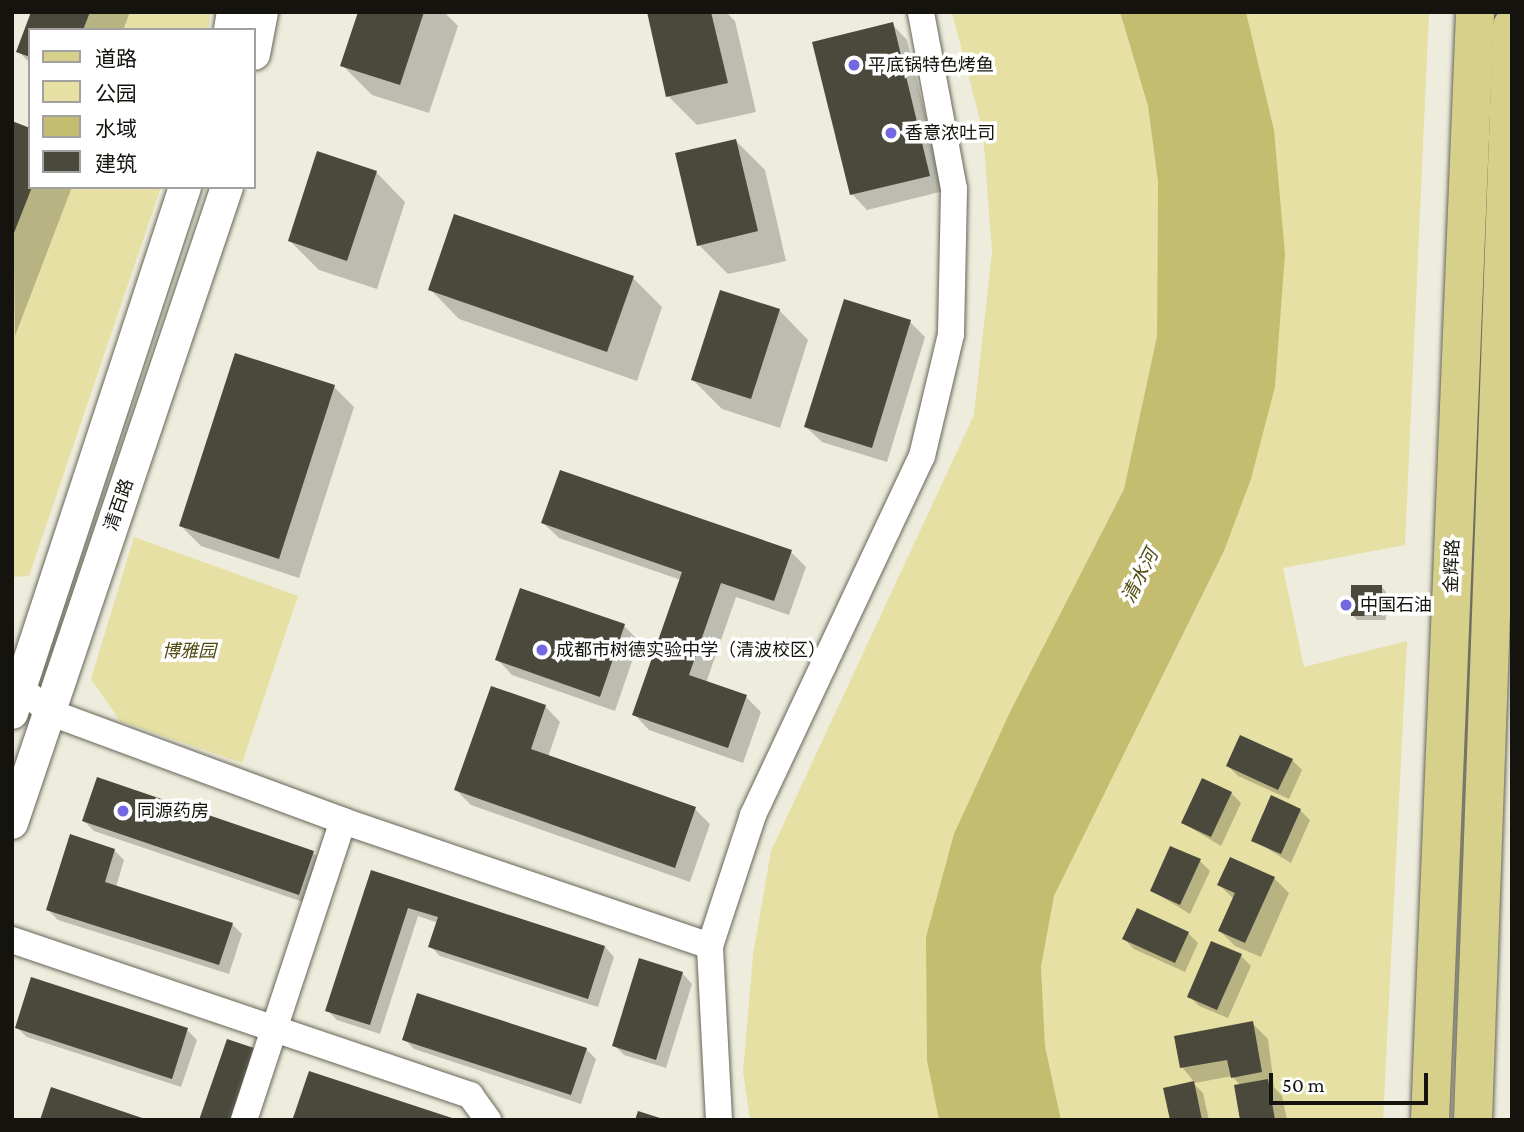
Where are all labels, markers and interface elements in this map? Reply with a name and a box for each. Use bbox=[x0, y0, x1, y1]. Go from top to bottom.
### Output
legend bbox=[28, 28, 256, 189]
text: 道路 bbox=[95, 47, 137, 71]
place label: 平底锅特色烤鱼 bbox=[868, 54, 994, 76]
marker: 平底锅特色烤鱼 bbox=[846, 57, 862, 73]
text: 公园 bbox=[95, 82, 137, 106]
text: 水域 bbox=[95, 117, 137, 141]
place label: 香意浓吐司 bbox=[905, 122, 995, 144]
marker: 香意浓吐司 bbox=[883, 125, 899, 141]
text: 建筑 bbox=[95, 152, 137, 176]
street label: 清百路 bbox=[100, 476, 138, 534]
street label: 金辉路 bbox=[1440, 539, 1464, 593]
water label: 清水河 bbox=[1117, 545, 1163, 607]
place label: 中国石油 bbox=[1360, 594, 1432, 616]
marker: 中国石油 bbox=[1338, 597, 1354, 613]
place label: 成都市树德实验中学（清波校区） bbox=[556, 639, 826, 661]
park label: 博雅园 bbox=[162, 640, 216, 662]
marker: 成都市树德实验中学（清波校区） bbox=[534, 642, 550, 658]
place label: 同源药房 bbox=[137, 800, 209, 822]
marker: 同源药房 bbox=[115, 803, 131, 819]
scale bar bbox=[1272, 1058, 1431, 1102]
text: 50 m bbox=[1282, 1073, 1325, 1097]

